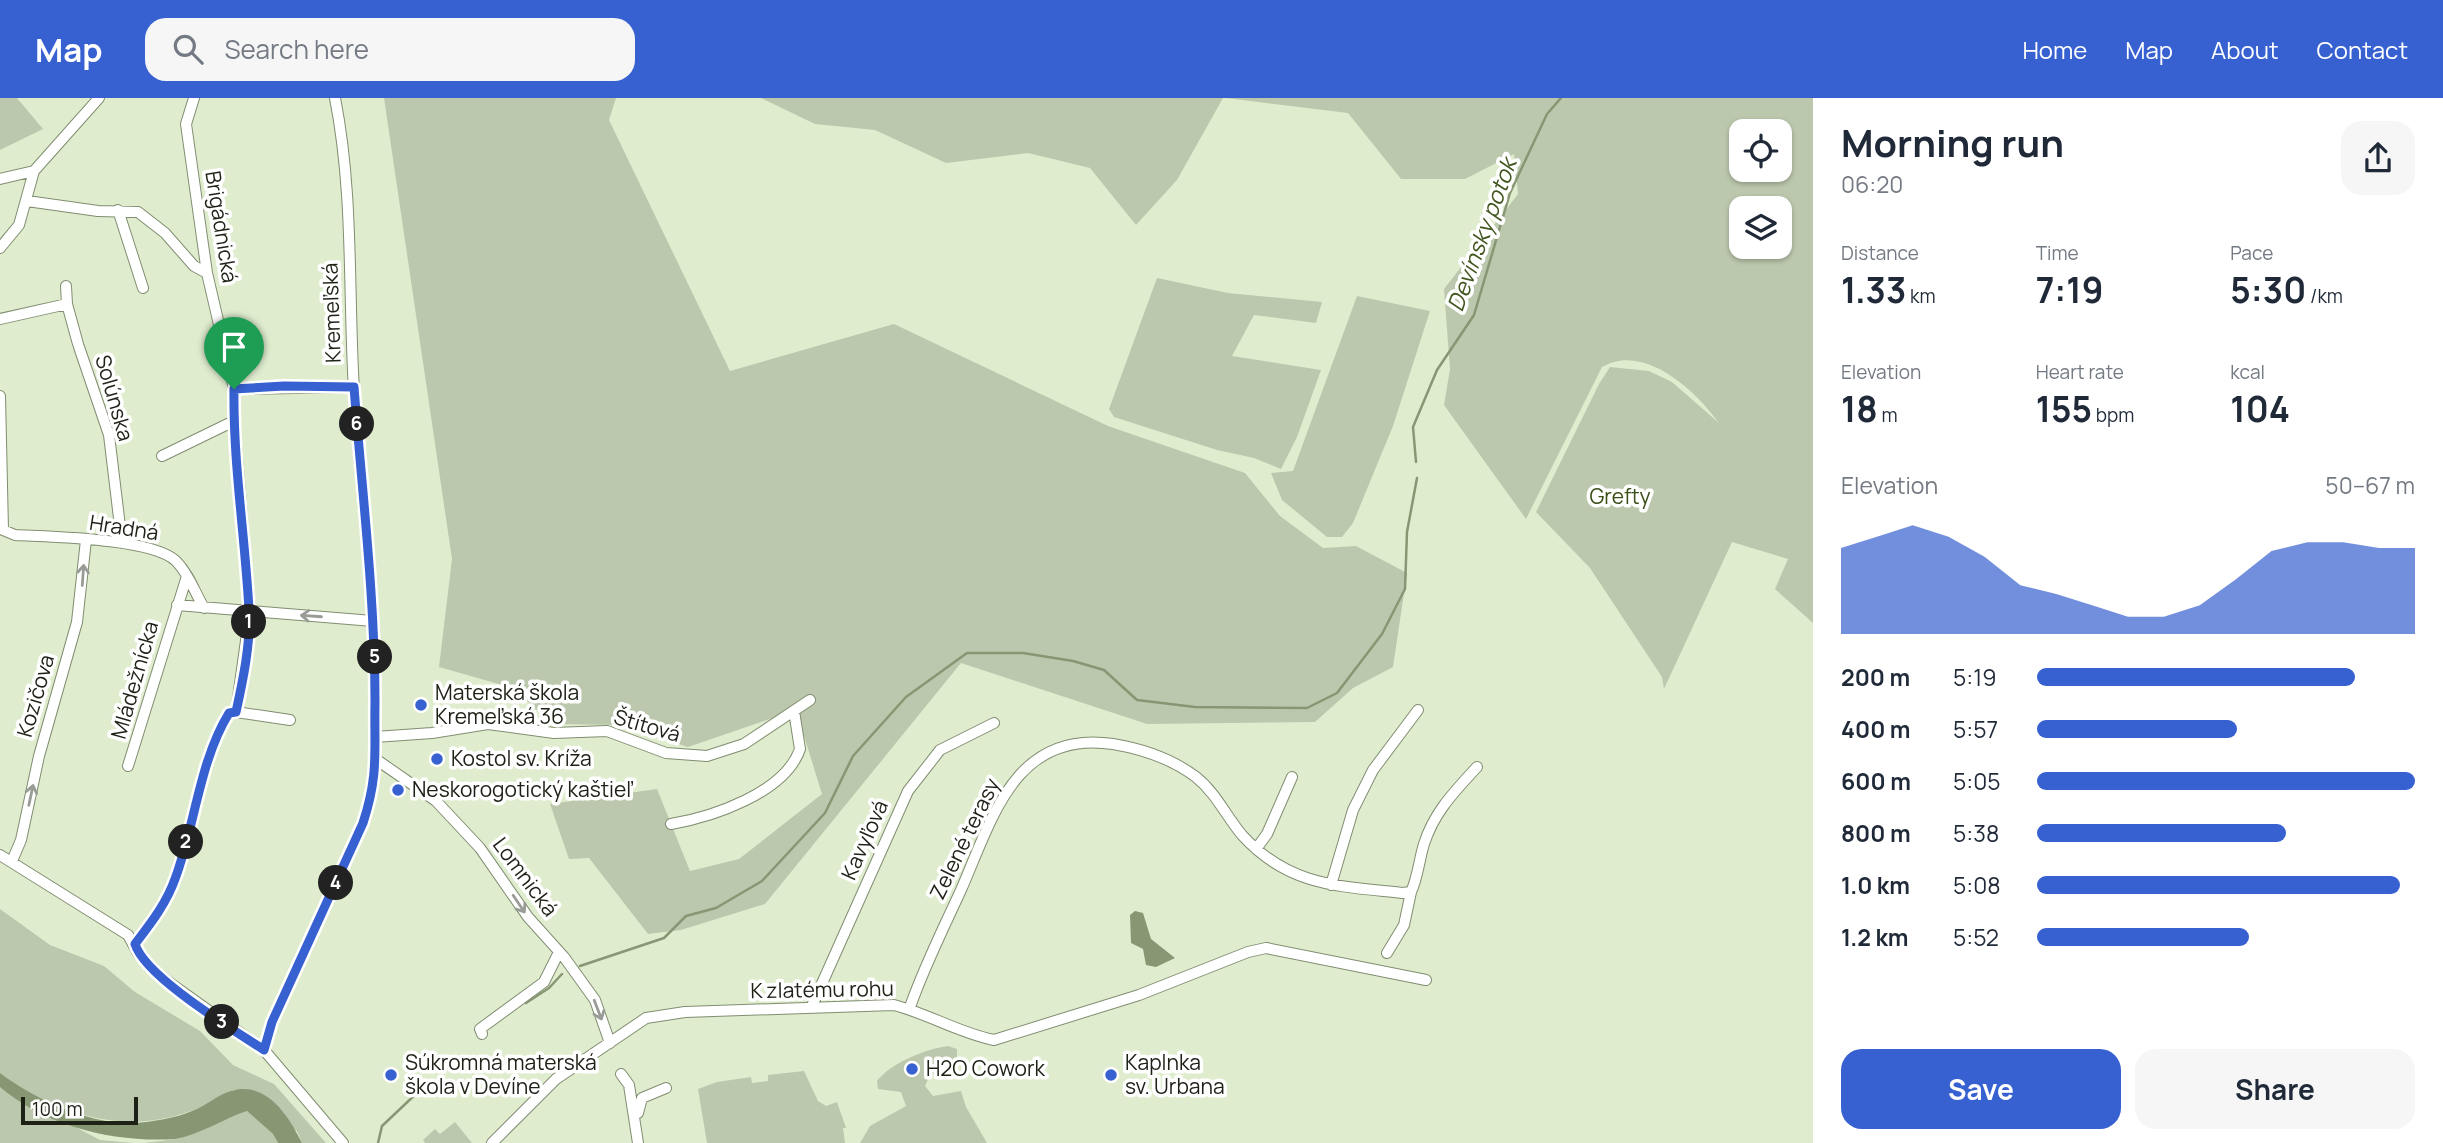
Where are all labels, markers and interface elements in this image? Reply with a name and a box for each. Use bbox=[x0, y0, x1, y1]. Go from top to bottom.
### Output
search box bbox=[145, 18, 635, 81]
text: Map bbox=[35, 27, 103, 72]
icon: search bbox=[169, 30, 207, 68]
text: Search here bbox=[225, 31, 369, 67]
text: Home bbox=[2022, 33, 2087, 66]
text: Map bbox=[2125, 33, 2173, 66]
text: About bbox=[2211, 33, 2279, 66]
text: Contact bbox=[2317, 33, 2408, 66]
text: Morning run bbox=[1841, 116, 2064, 168]
map controls bbox=[1729, 119, 1792, 259]
button: locate bbox=[1729, 119, 1792, 182]
button: share bbox=[2341, 121, 2415, 195]
water label: Devínsky potok bbox=[1439, 150, 1525, 315]
text: 06:20 bbox=[1841, 168, 1903, 200]
street label: Brigádnická bbox=[199, 169, 245, 285]
button: layers bbox=[1729, 196, 1792, 259]
text: Distance bbox=[1841, 240, 1919, 266]
text: Time bbox=[2036, 240, 2079, 266]
text: Pace bbox=[2230, 240, 2273, 266]
street label: Kremeľská bbox=[315, 262, 347, 364]
text: 1.33 bbox=[1841, 266, 1906, 314]
text: 7:19 bbox=[2036, 266, 2103, 314]
text: 5:30 bbox=[2230, 266, 2306, 314]
text: km bbox=[1906, 283, 1936, 309]
text: /km bbox=[2306, 283, 2343, 309]
pin bbox=[204, 317, 264, 389]
icon: arrive bbox=[215, 328, 253, 366]
street label: Solúnska bbox=[89, 351, 141, 444]
text: Elevation bbox=[1841, 359, 1921, 385]
text: Heart rate bbox=[2036, 359, 2124, 385]
text: kcal bbox=[2230, 359, 2265, 385]
text: 18 bbox=[1841, 385, 1878, 433]
text: 155 bbox=[2036, 385, 2092, 433]
text: 104 bbox=[2230, 385, 2290, 433]
text: m bbox=[1878, 402, 1898, 428]
text: bpm bbox=[2092, 402, 2134, 428]
pin: 6 bbox=[340, 406, 374, 442]
text: 6 bbox=[351, 410, 362, 436]
text: Elevation bbox=[1841, 469, 1938, 501]
text: 50–67 m bbox=[2325, 469, 2415, 501]
park label: Grefty bbox=[1589, 482, 1651, 510]
street label: Hradná bbox=[88, 508, 161, 546]
one-way arrow bbox=[77, 563, 90, 586]
pin: 1 bbox=[232, 604, 266, 640]
text: 1 bbox=[244, 608, 253, 634]
one-way arrow bbox=[300, 610, 323, 623]
street label: Mládežnícka bbox=[104, 618, 164, 742]
pin: 5 bbox=[358, 640, 392, 674]
text: 5 bbox=[369, 643, 380, 669]
street label: Kozičova bbox=[10, 651, 60, 740]
text: 200 m bbox=[1841, 661, 1910, 693]
text: 5:19 bbox=[1953, 661, 1996, 693]
place label: Materská škola Kremeľská 36 bbox=[435, 678, 579, 730]
marker: Materská škola Kremeľská 36 bbox=[413, 697, 429, 713]
street label: Štítová bbox=[611, 702, 684, 748]
text: 400 m bbox=[1841, 713, 1911, 745]
text: 5:57 bbox=[1953, 713, 1998, 745]
place label: Kostol sv. Kríža bbox=[451, 744, 592, 772]
marker: Kostol sv. Kríža bbox=[429, 751, 445, 767]
text: 600 m bbox=[1841, 765, 1911, 797]
text: 5:05 bbox=[1953, 765, 2000, 797]
street label: Zelené terasy bbox=[923, 773, 1006, 904]
place label: Neskorogotický kaštieľ bbox=[412, 775, 633, 803]
marker: Neskorogotický kaštieľ bbox=[390, 782, 406, 798]
one-way arrow bbox=[24, 784, 38, 807]
street label: Kavyľová bbox=[834, 795, 894, 884]
text: 800 m bbox=[1841, 817, 1911, 849]
text: 5:38 bbox=[1953, 817, 1999, 849]
pin: 2 bbox=[168, 824, 204, 860]
text: 2 bbox=[180, 828, 191, 854]
street label: Lomnická bbox=[487, 831, 565, 922]
pin: 4 bbox=[318, 866, 354, 900]
text: 4 bbox=[330, 869, 341, 895]
text: 1.0 km bbox=[1841, 869, 1910, 901]
text: 5:08 bbox=[1953, 869, 2001, 901]
one-way arrow bbox=[512, 894, 526, 913]
text: 1.2 km bbox=[1841, 921, 1908, 953]
text: 5:52 bbox=[1953, 921, 1999, 953]
street label: K zlatému rohu bbox=[750, 974, 894, 1004]
one-way arrow bbox=[593, 998, 605, 1020]
pin: 3 bbox=[204, 1004, 240, 1040]
text: 3 bbox=[216, 1008, 227, 1034]
place label: Súkromná materská škola v Devíne bbox=[405, 1048, 597, 1100]
place label: Kaplnka sv. Urbana bbox=[1125, 1048, 1225, 1100]
button: Save bbox=[1841, 1049, 2121, 1129]
button: Share bbox=[2135, 1049, 2415, 1129]
place label: H2O Cowork bbox=[926, 1054, 1045, 1082]
marker: H2O Cowork bbox=[904, 1061, 920, 1077]
marker: Súkromná materská škola v Devíne bbox=[383, 1067, 399, 1083]
marker: Kaplnka sv. Urbana bbox=[1103, 1067, 1119, 1083]
scale bar bbox=[21, 1094, 138, 1126]
text: 100 m bbox=[32, 1096, 83, 1122]

